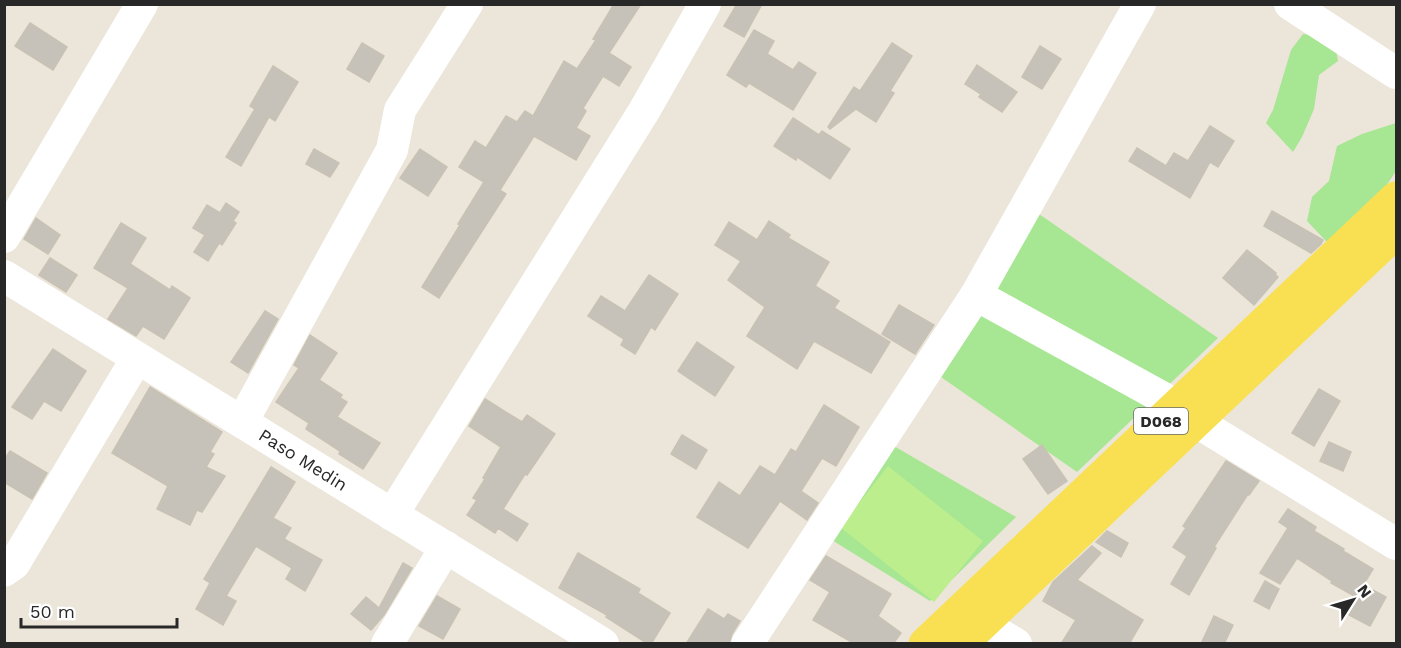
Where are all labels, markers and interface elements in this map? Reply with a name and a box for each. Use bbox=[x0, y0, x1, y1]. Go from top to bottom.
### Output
road number: D068 bbox=[1134, 408, 1188, 434]
street label: Paso Medin bbox=[255, 424, 351, 495]
north arrow bbox=[1323, 570, 1383, 630]
text: N bbox=[1353, 581, 1376, 602]
scale bar bbox=[21, 591, 177, 629]
text: 50 m bbox=[30, 601, 75, 622]

